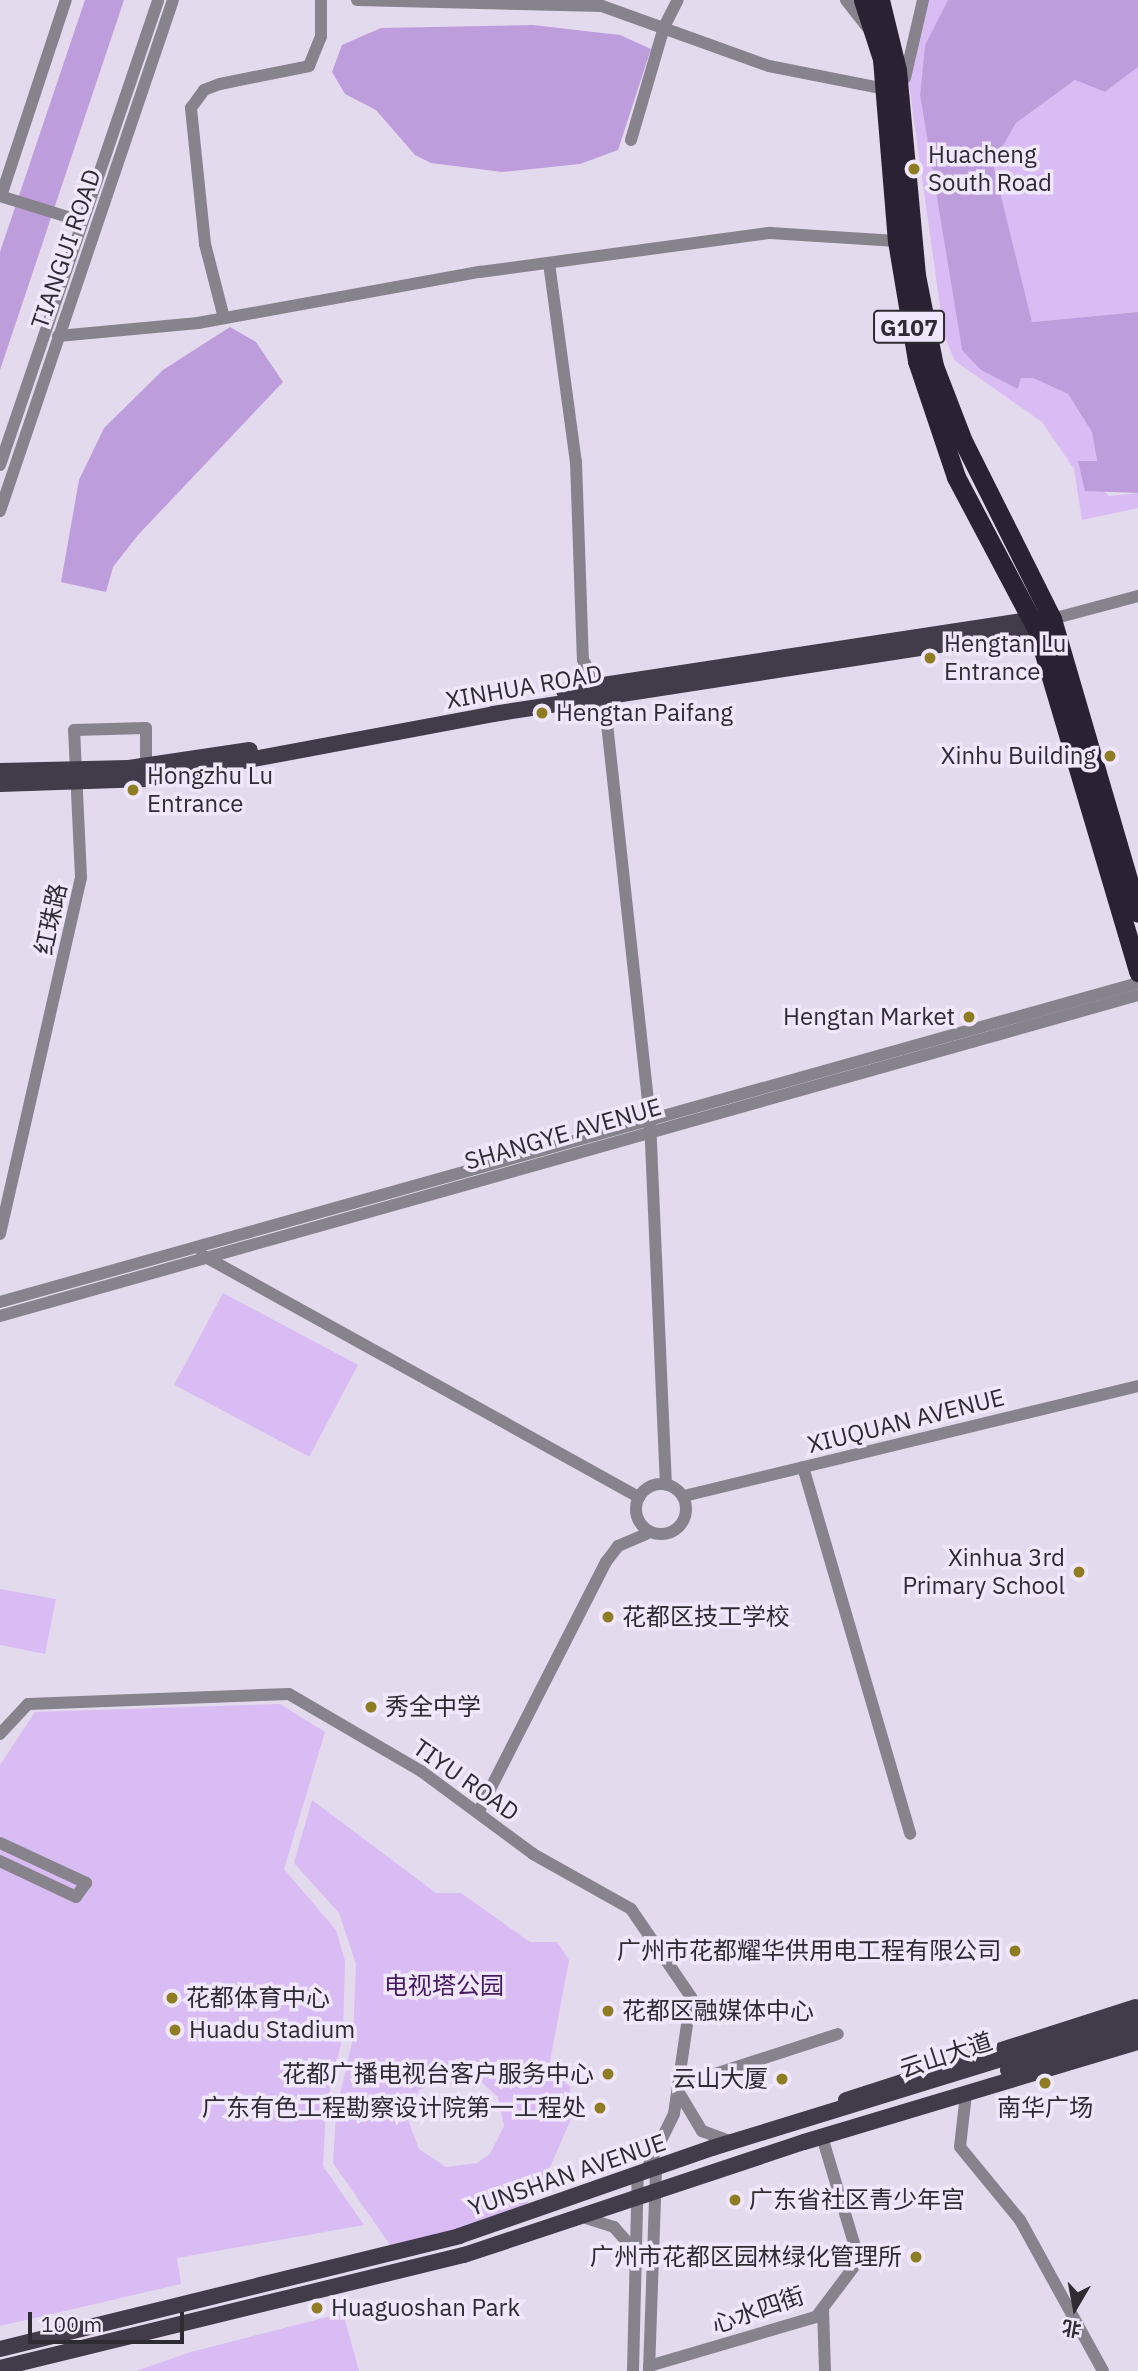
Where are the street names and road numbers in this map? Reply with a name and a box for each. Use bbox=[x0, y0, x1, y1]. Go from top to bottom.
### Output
street label: TIANGUI ROAD bbox=[25, 165, 107, 333]
road number: G107 bbox=[872, 308, 946, 346]
street label: XINHUA ROAD bbox=[443, 659, 605, 715]
street label: 红珠路 bbox=[29, 881, 73, 957]
street label: SHANGYE AVENUE bbox=[461, 1092, 665, 1176]
street label: XIUQUAN AVENUE bbox=[805, 1383, 1007, 1459]
street label: TIYU ROAD bbox=[408, 1733, 524, 1827]
street label: 云山大道 bbox=[896, 2026, 996, 2084]
street label: YUNSHAN AVENUE bbox=[465, 2128, 669, 2222]
street label: 心水四街 bbox=[708, 2281, 808, 2339]

